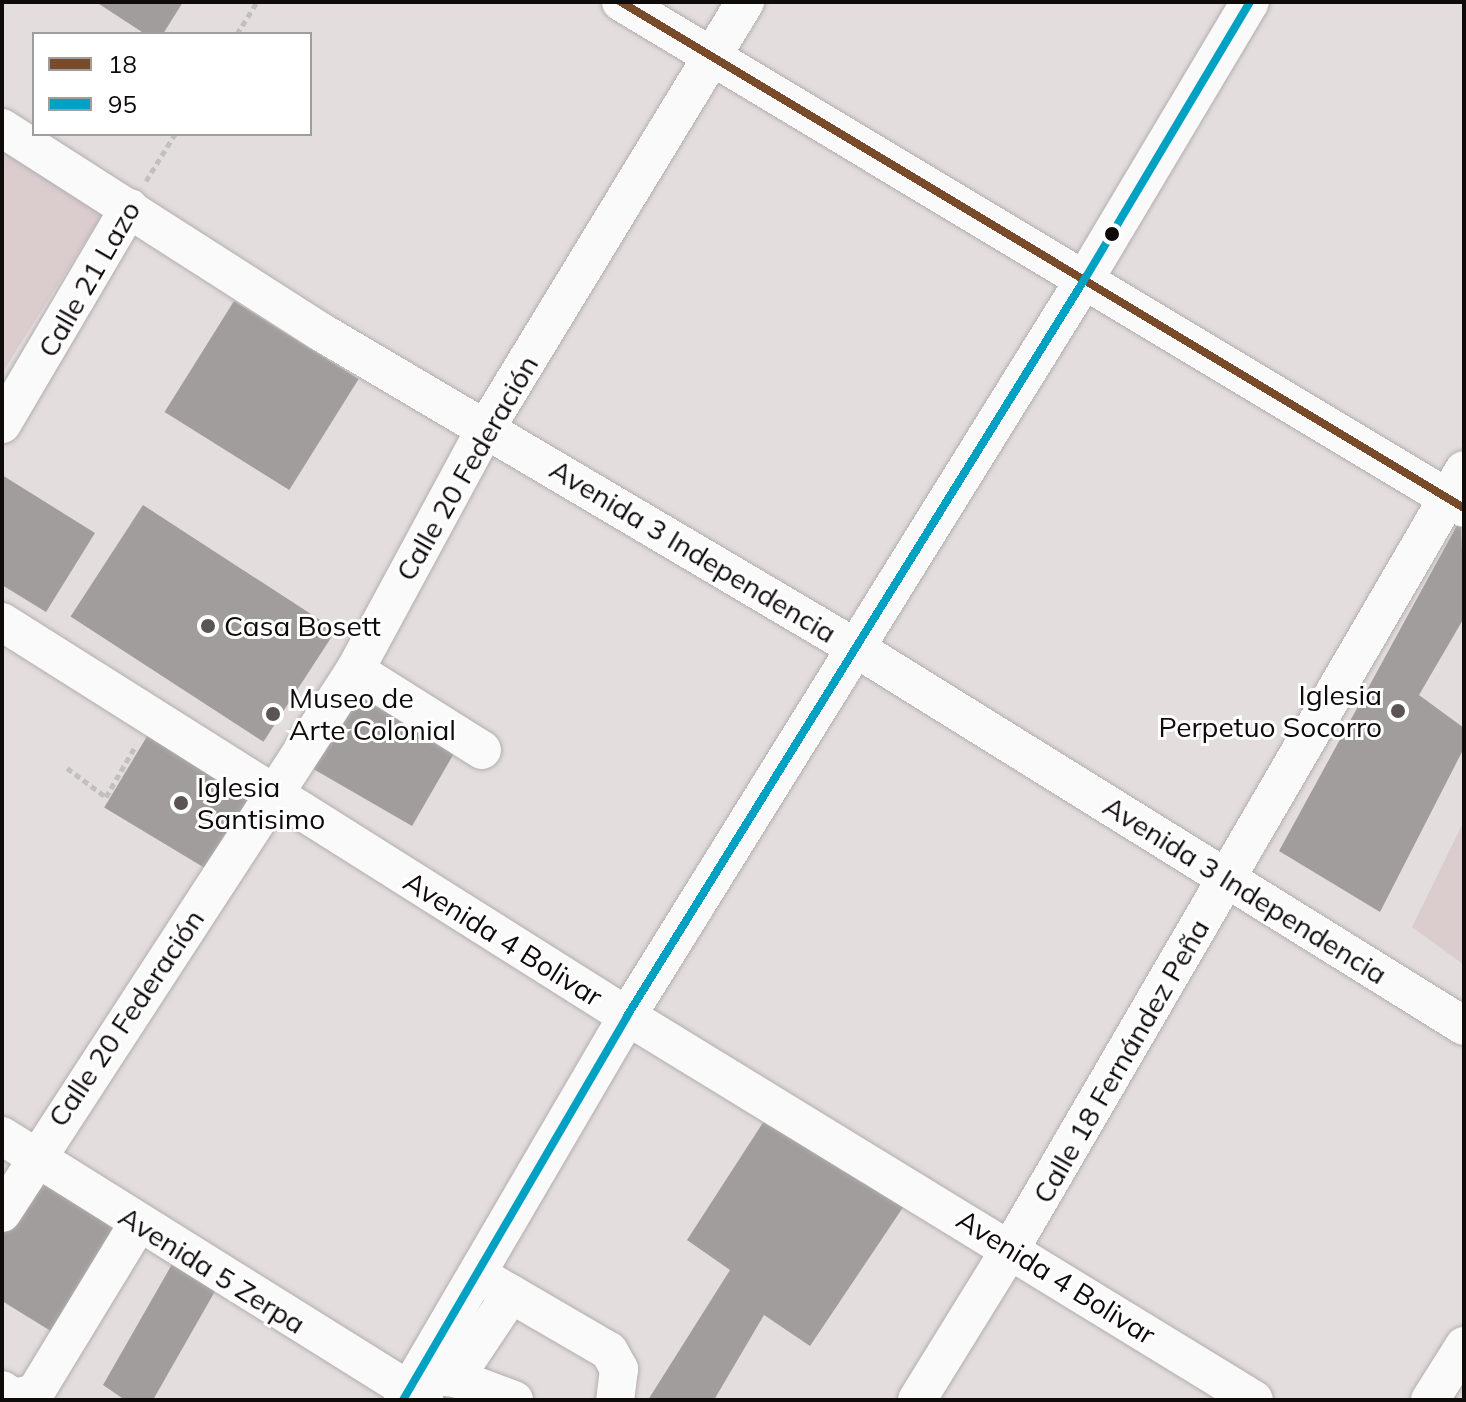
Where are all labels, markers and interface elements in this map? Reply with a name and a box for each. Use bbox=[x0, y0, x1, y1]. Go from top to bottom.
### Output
legend bbox=[32, 32, 312, 136]
text: 18 bbox=[108, 49, 137, 79]
text: 95 bbox=[108, 89, 137, 119]
street label: Calle 21 Lazo bbox=[31, 195, 147, 363]
unlabelled marker bbox=[1104, 226, 1120, 242]
street label: Calle 20 Federación bbox=[389, 349, 545, 587]
street label: Avenida 3 Independencia bbox=[544, 452, 842, 650]
place label: Casa Bosett bbox=[224, 609, 381, 643]
marker: Casa Bosett bbox=[199, 617, 217, 635]
place label: Iglesia Perpetuo Socorro bbox=[1159, 678, 1382, 744]
place label: Museo de Arte Colonial bbox=[289, 681, 456, 747]
marker: Iglesia Perpetuo Socorro bbox=[1389, 702, 1407, 720]
marker: Museo de Arte Colonial bbox=[264, 705, 282, 723]
place label: Iglesia Santisimo bbox=[197, 770, 325, 836]
street label: Avenida 3 Independencia bbox=[1097, 789, 1393, 991]
marker: Iglesia Santisimo bbox=[172, 794, 190, 812]
street label: Avenida 4 Bolivar bbox=[398, 864, 608, 1014]
street label: Calle 20 Federación bbox=[41, 903, 211, 1133]
street label: Calle 18 Fernández Peña bbox=[1026, 913, 1216, 1209]
street label: Avenida 5 Zerpa bbox=[113, 1199, 311, 1341]
street label: Avenida 4 Bolivar bbox=[951, 1202, 1161, 1352]

